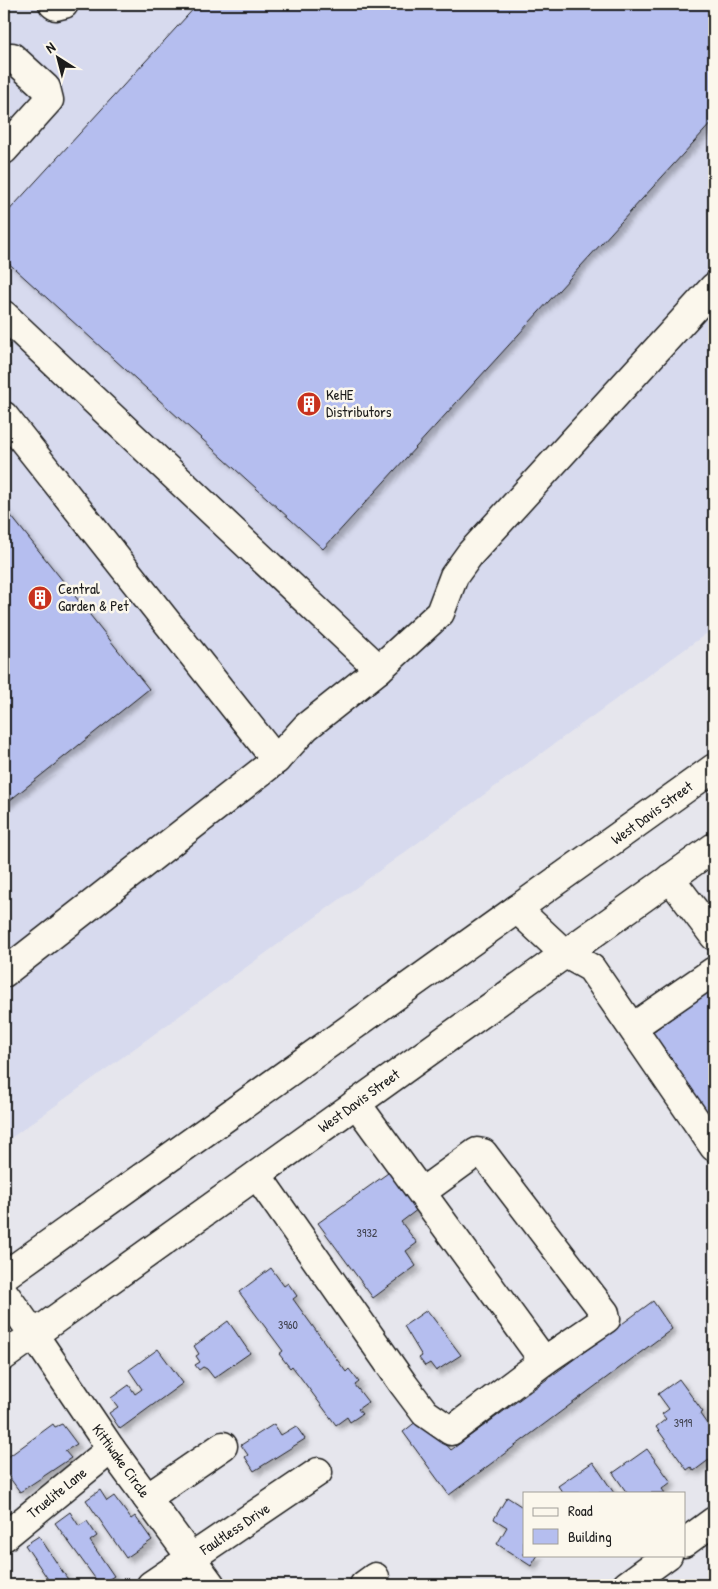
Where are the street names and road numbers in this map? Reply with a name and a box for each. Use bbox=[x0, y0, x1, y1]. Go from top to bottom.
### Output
street label: West Davis Street bbox=[607, 775, 697, 849]
street label: West Davis Street bbox=[314, 1063, 404, 1137]
street label: Kittiwake Circle bbox=[87, 1420, 155, 1502]
street label: Truelite Lane bbox=[23, 1462, 91, 1523]
street label: Faultless Drive bbox=[195, 1498, 274, 1560]

